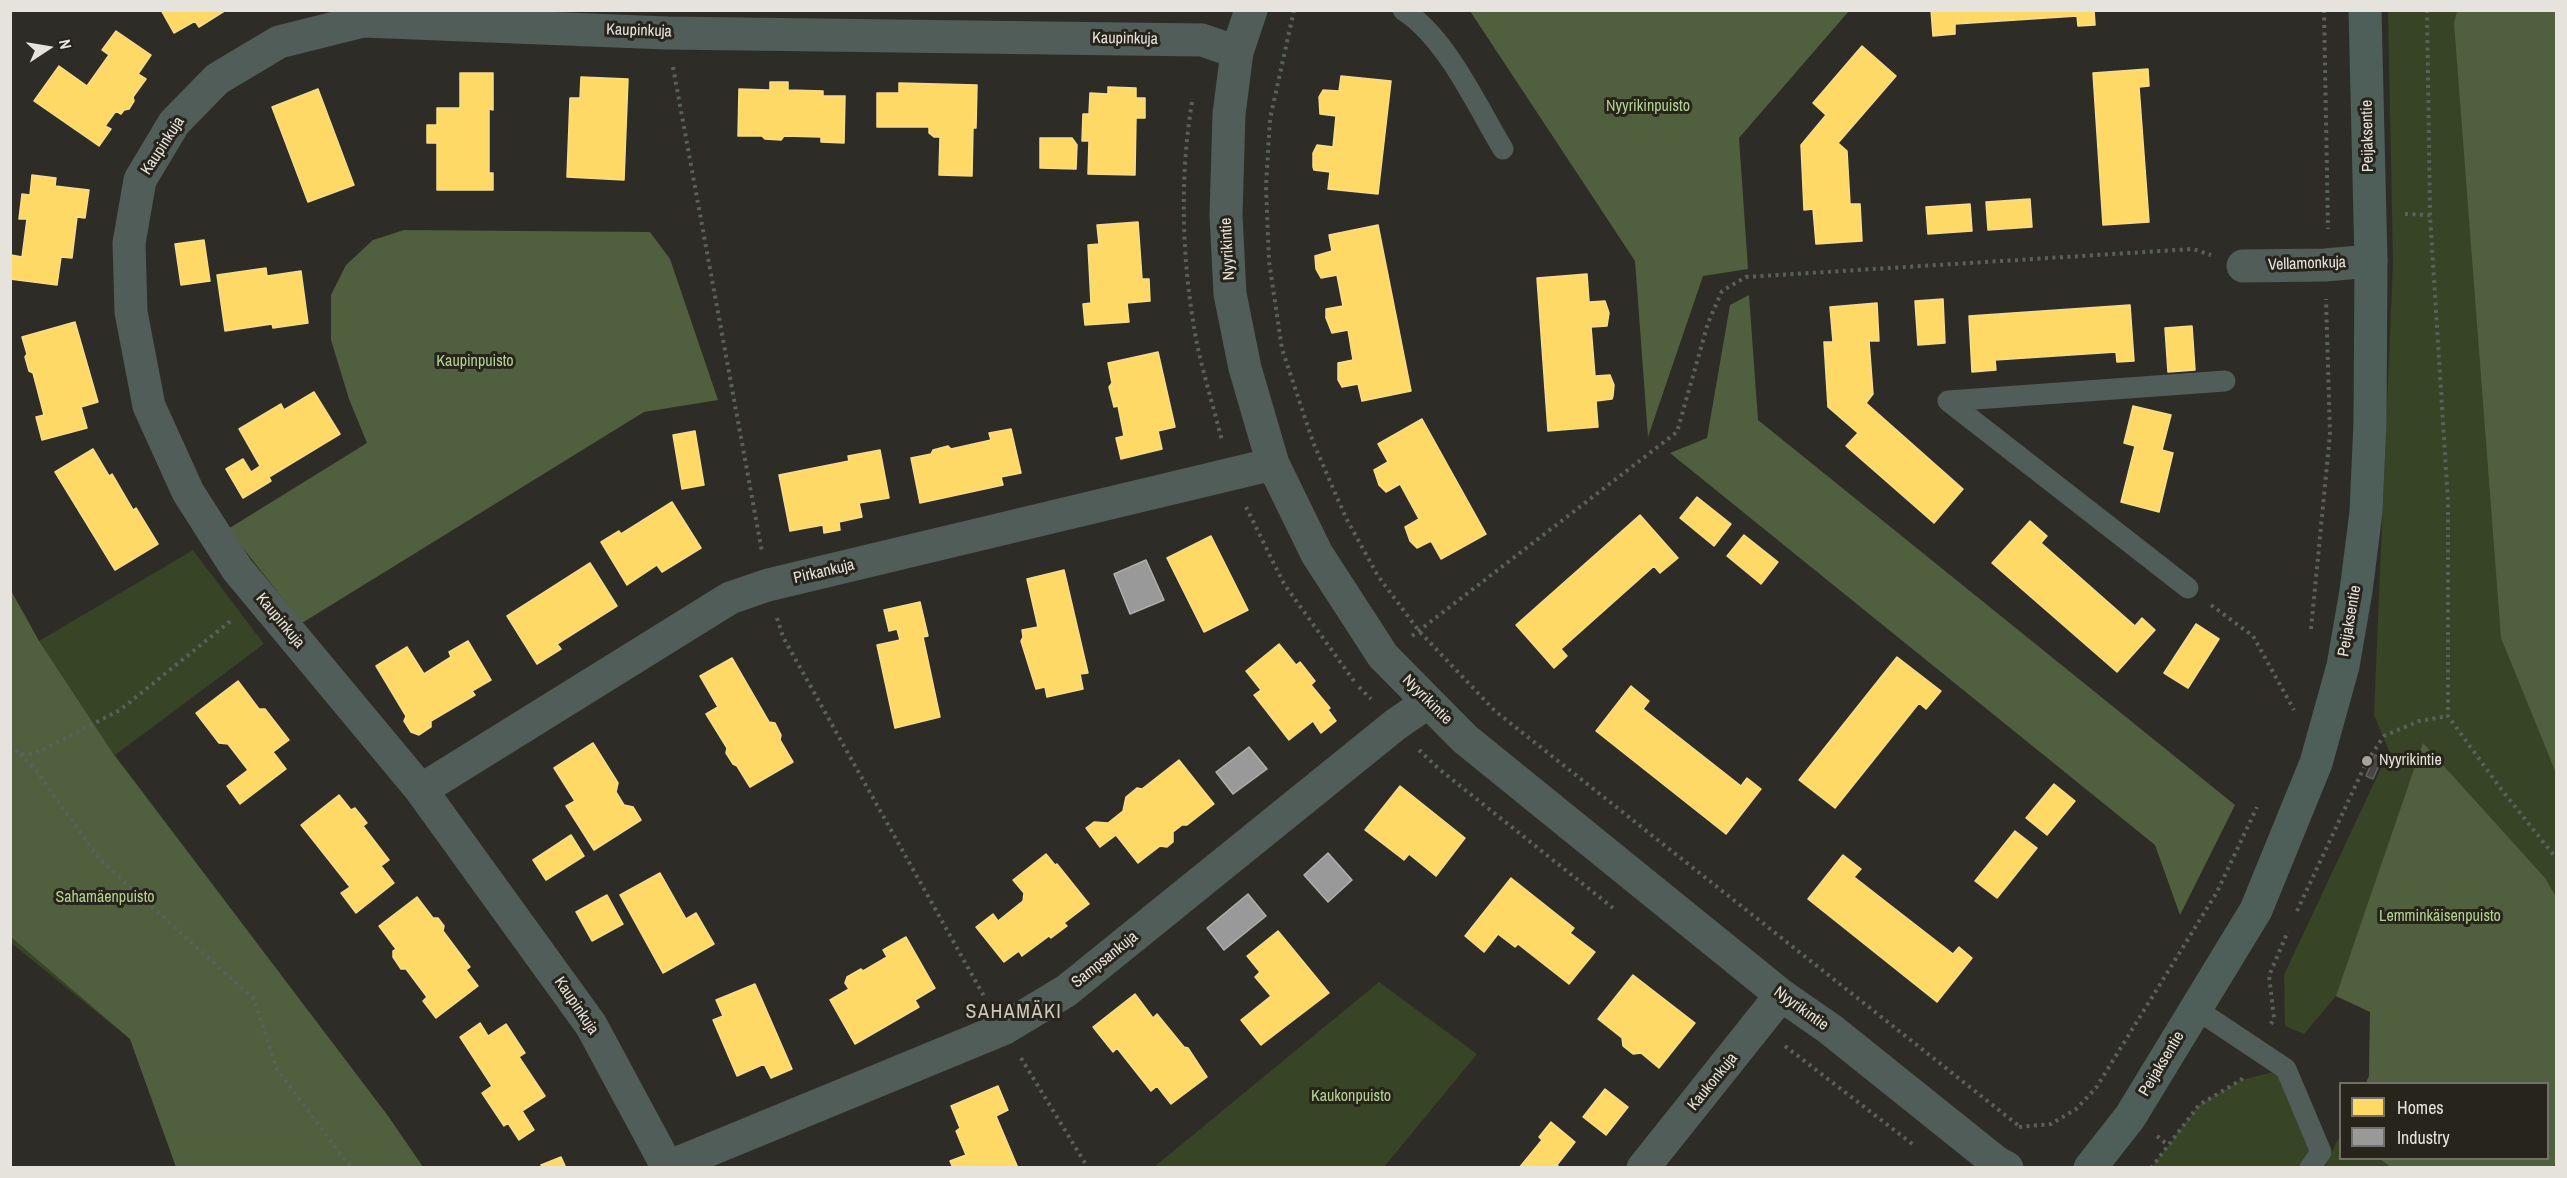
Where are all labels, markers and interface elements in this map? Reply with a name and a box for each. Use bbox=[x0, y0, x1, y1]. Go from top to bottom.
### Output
north arrow bbox=[18, 18, 78, 78]
street label: Kaupinkuja bbox=[606, 20, 672, 42]
street label: Kaupinkuja bbox=[1092, 29, 1158, 49]
text: N bbox=[54, 37, 77, 51]
park label: Nyyrikinpuisto bbox=[1606, 97, 1690, 117]
street label: Peijaksentie bbox=[2358, 100, 2378, 172]
street label: Kaupinkuja bbox=[137, 113, 189, 179]
street label: Nyyrikintie bbox=[1217, 217, 1239, 281]
street label: Vellamonkuja bbox=[2268, 253, 2346, 275]
park label: Kaupinpuisto bbox=[436, 352, 514, 372]
street label: Pirkankuja bbox=[792, 556, 856, 588]
street label: Peijaksentie bbox=[2334, 584, 2366, 658]
street label: Kaupinkuja bbox=[252, 590, 308, 652]
street label: Nyyrikintie bbox=[1398, 671, 1456, 729]
place label: Nyyrikintie bbox=[2379, 751, 2442, 771]
marker: Nyyrikintie bbox=[2360, 754, 2374, 768]
park label: Sahamäenpuisto bbox=[55, 888, 155, 908]
park label: Lemminkäisenpuisto bbox=[2379, 907, 2501, 927]
street label: Sampsankuja bbox=[1068, 928, 1142, 992]
street label: Kaupinkuja bbox=[550, 973, 602, 1039]
street label: Nyyrikintie bbox=[1770, 983, 1832, 1035]
district label: SAHAMÄKI bbox=[966, 1001, 1062, 1025]
street label: Peijaksentie bbox=[2135, 1028, 2189, 1100]
street label: Kaukonkuja bbox=[1684, 1049, 1742, 1115]
legend bbox=[2339, 1082, 2549, 1160]
park label: Kaukonpuisto bbox=[1311, 1087, 1391, 1107]
text: Homes bbox=[2397, 1095, 2444, 1120]
text: Industry bbox=[2397, 1125, 2450, 1150]

